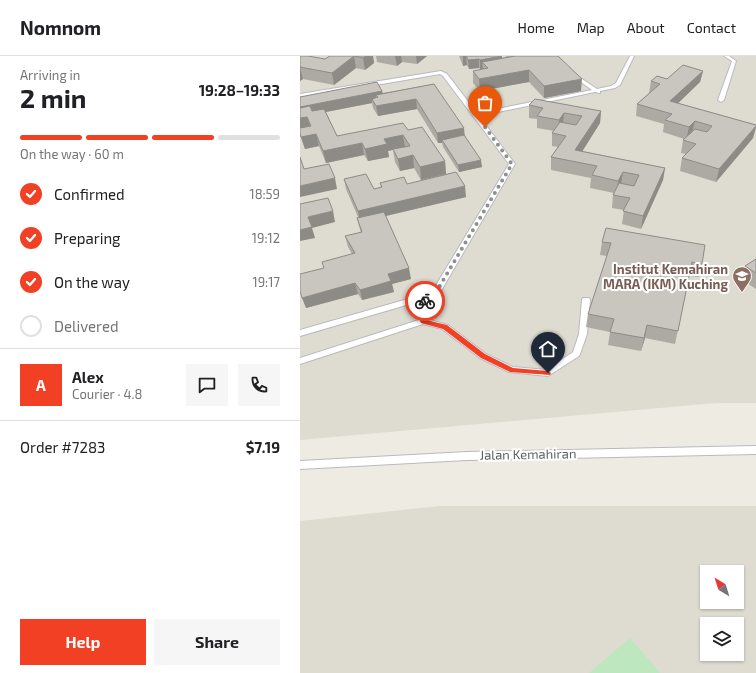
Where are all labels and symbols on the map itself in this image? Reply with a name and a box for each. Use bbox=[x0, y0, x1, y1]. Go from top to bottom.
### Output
pin bbox=[468, 86, 502, 127]
place label: Institut Kemahiran MARA (IKM) Kuching bbox=[603, 261, 728, 292]
school or university icon: Institut Kemahiran MARA (IKM) Kuching bbox=[731, 265, 753, 293]
courier bbox=[405, 281, 445, 321]
pin bbox=[531, 332, 565, 373]
street label: Jalan Kemahiran bbox=[480, 445, 576, 463]
north arrow bbox=[700, 565, 744, 609]

